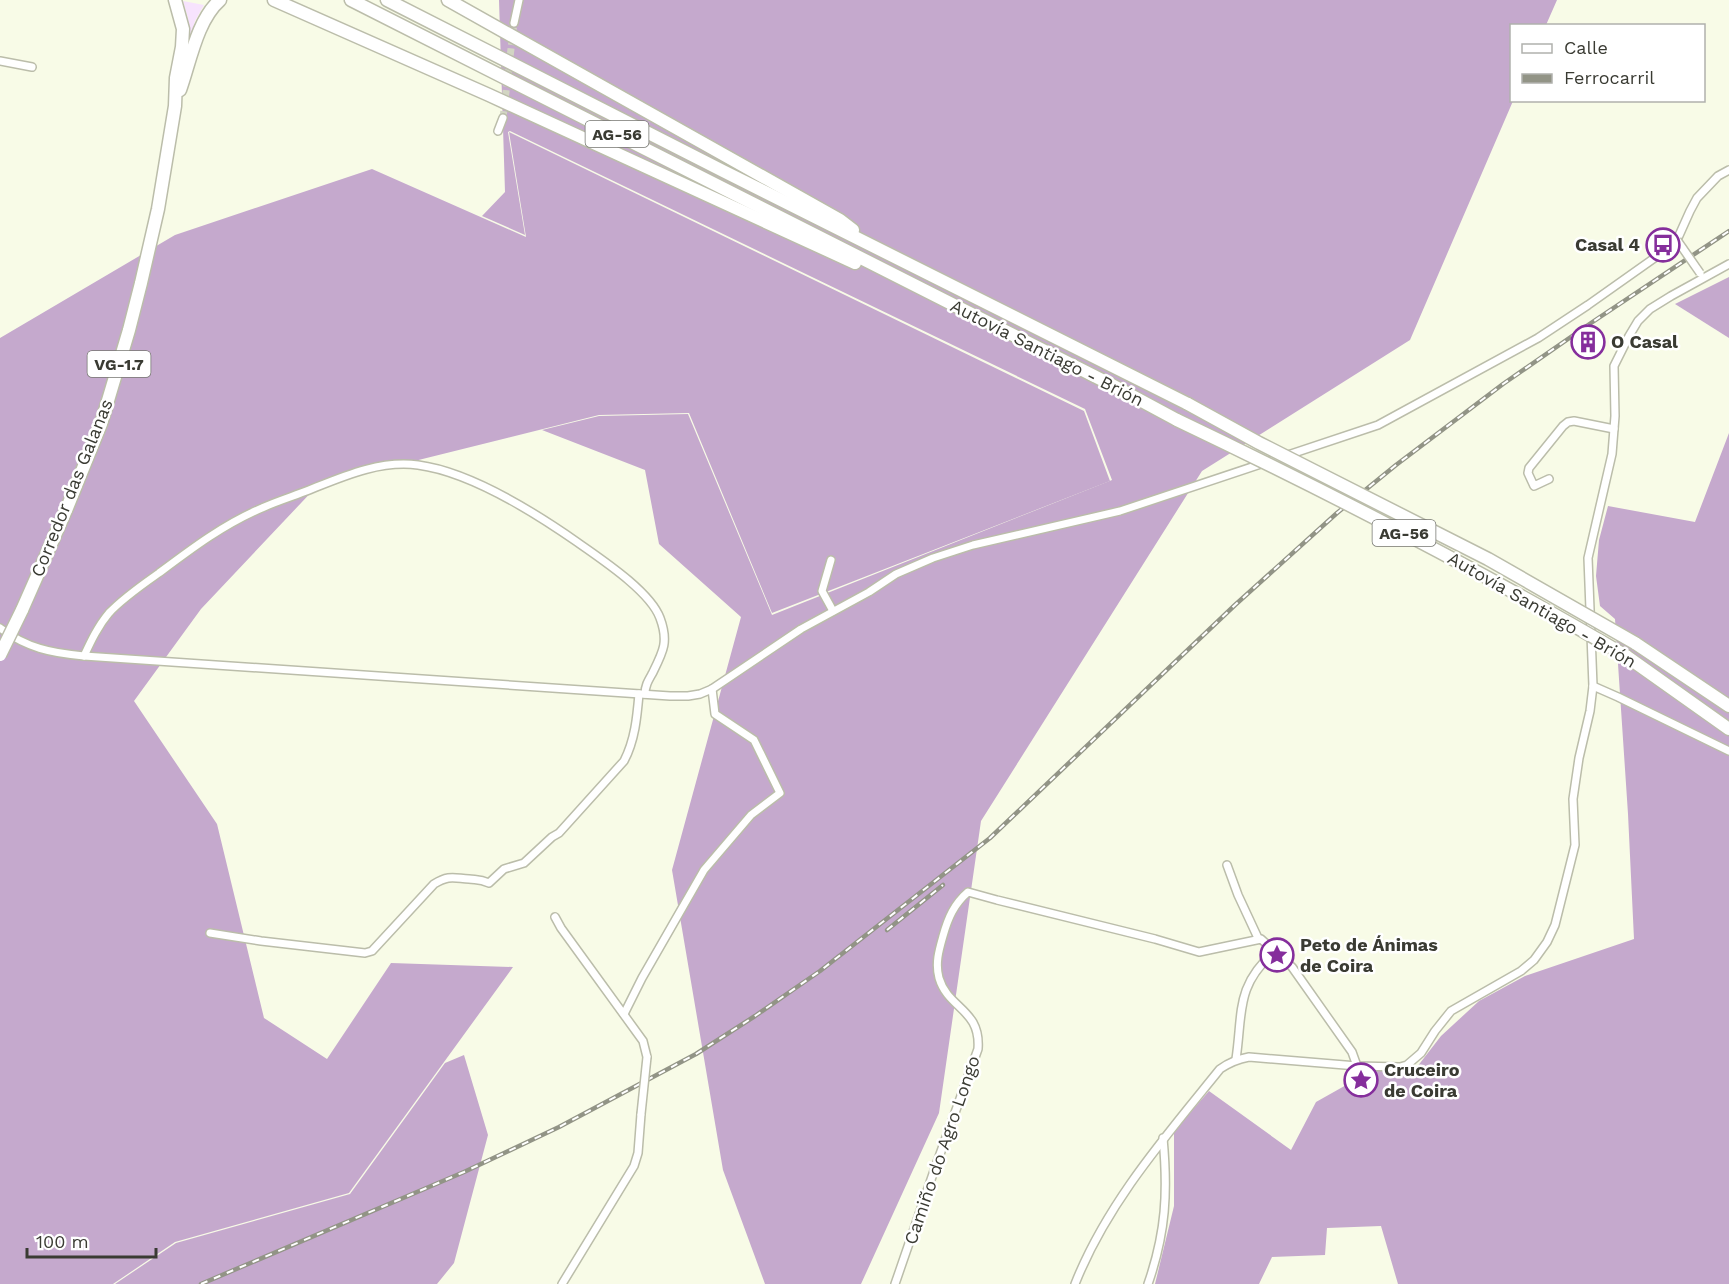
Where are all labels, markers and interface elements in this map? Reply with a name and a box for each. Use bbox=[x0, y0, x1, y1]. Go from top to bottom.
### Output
legend bbox=[1510, 24, 1705, 102]
text: Calle bbox=[1564, 37, 1608, 58]
text: Ferrocarril bbox=[1564, 67, 1655, 88]
road number: AG-56 bbox=[586, 121, 648, 147]
bus stop icon: Casal 4 bbox=[1645, 227, 1681, 263]
place label: Casal 4 bbox=[1575, 234, 1640, 255]
street label: Autovía Santiago - Brión bbox=[947, 295, 1147, 410]
building icon: O Casal bbox=[1570, 324, 1606, 360]
place label: O Casal bbox=[1611, 331, 1678, 352]
road number: VG-1.7 bbox=[88, 351, 150, 377]
street label: Corredor das Galanas bbox=[26, 396, 117, 580]
road number: AG-56 bbox=[1372, 520, 1436, 546]
street label: Autovía Santiago - Brión bbox=[1444, 547, 1640, 672]
place label: Peto de Ánimas de Coira bbox=[1300, 934, 1438, 976]
place icon: Peto de Ánimas de Coira bbox=[1259, 937, 1295, 973]
street label: Camiño do Agro Longo bbox=[899, 1053, 984, 1247]
place label: Cruceiro de Coira bbox=[1384, 1059, 1460, 1101]
place icon: Cruceiro de Coira bbox=[1343, 1062, 1379, 1098]
scale bar bbox=[27, 1221, 156, 1259]
text: 100 m bbox=[36, 1231, 89, 1252]

